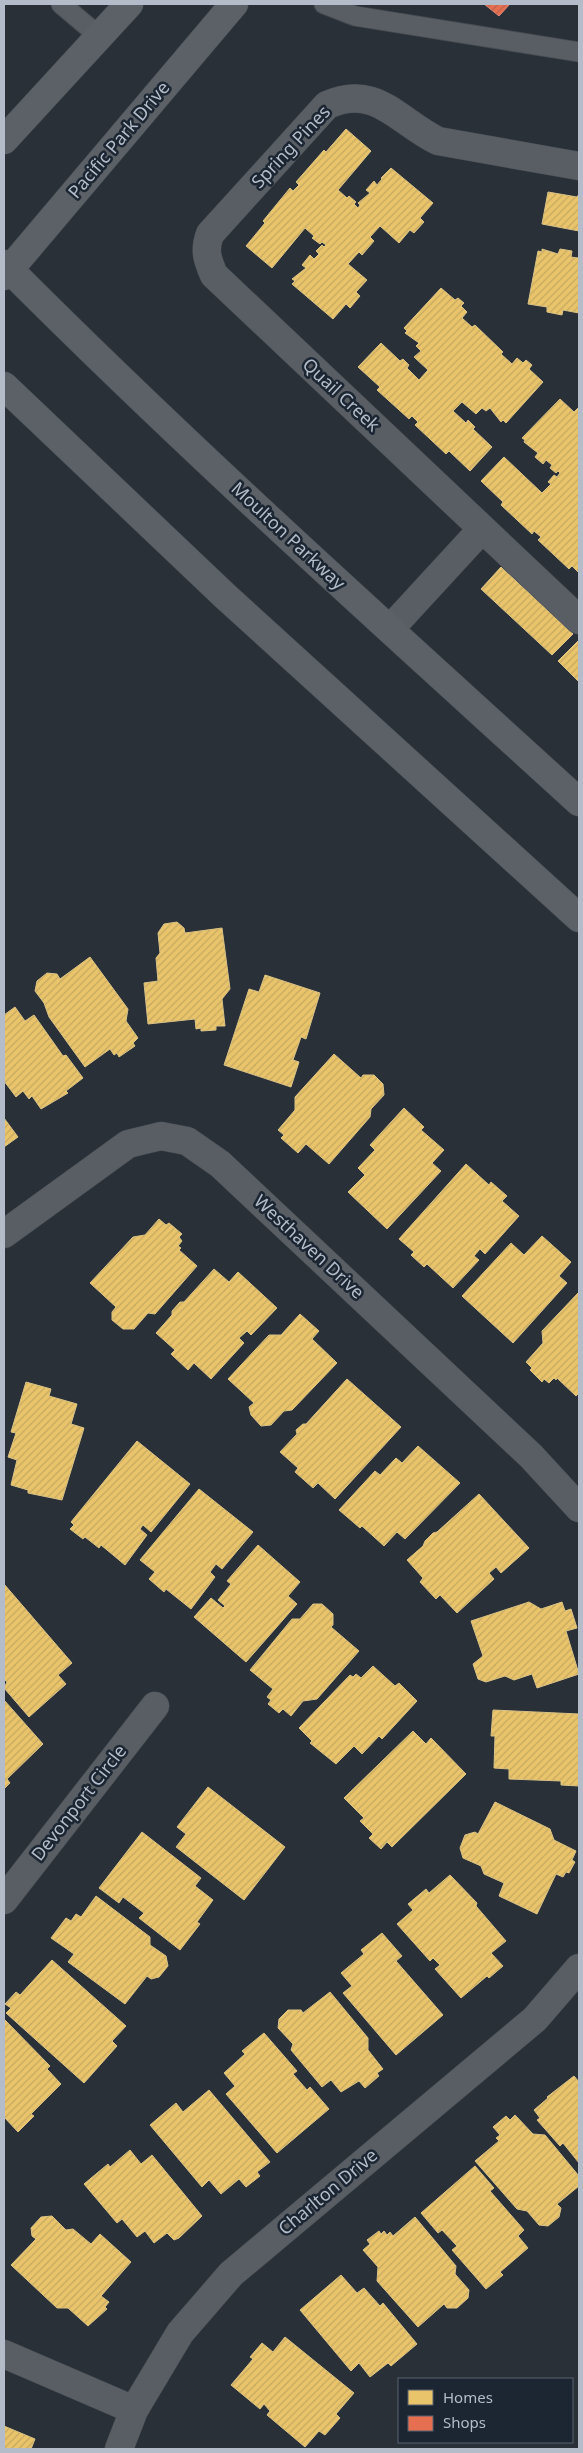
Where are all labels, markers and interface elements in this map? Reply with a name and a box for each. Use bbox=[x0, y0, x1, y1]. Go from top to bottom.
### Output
street label: Pacific Park Drive bbox=[62, 76, 174, 203]
street label: Spring Pines bbox=[246, 100, 335, 193]
street label: Quail Creek bbox=[298, 352, 386, 437]
street label: Moulton Parkway bbox=[227, 476, 351, 595]
street label: Westhaven Drive bbox=[249, 1189, 370, 1304]
street label: Devonport Circle bbox=[25, 1739, 131, 1865]
street label: Charlton Drive bbox=[273, 2143, 382, 2240]
legend bbox=[398, 2378, 573, 2443]
text: Homes bbox=[443, 2387, 493, 2407]
text: Shops bbox=[443, 2412, 486, 2432]

